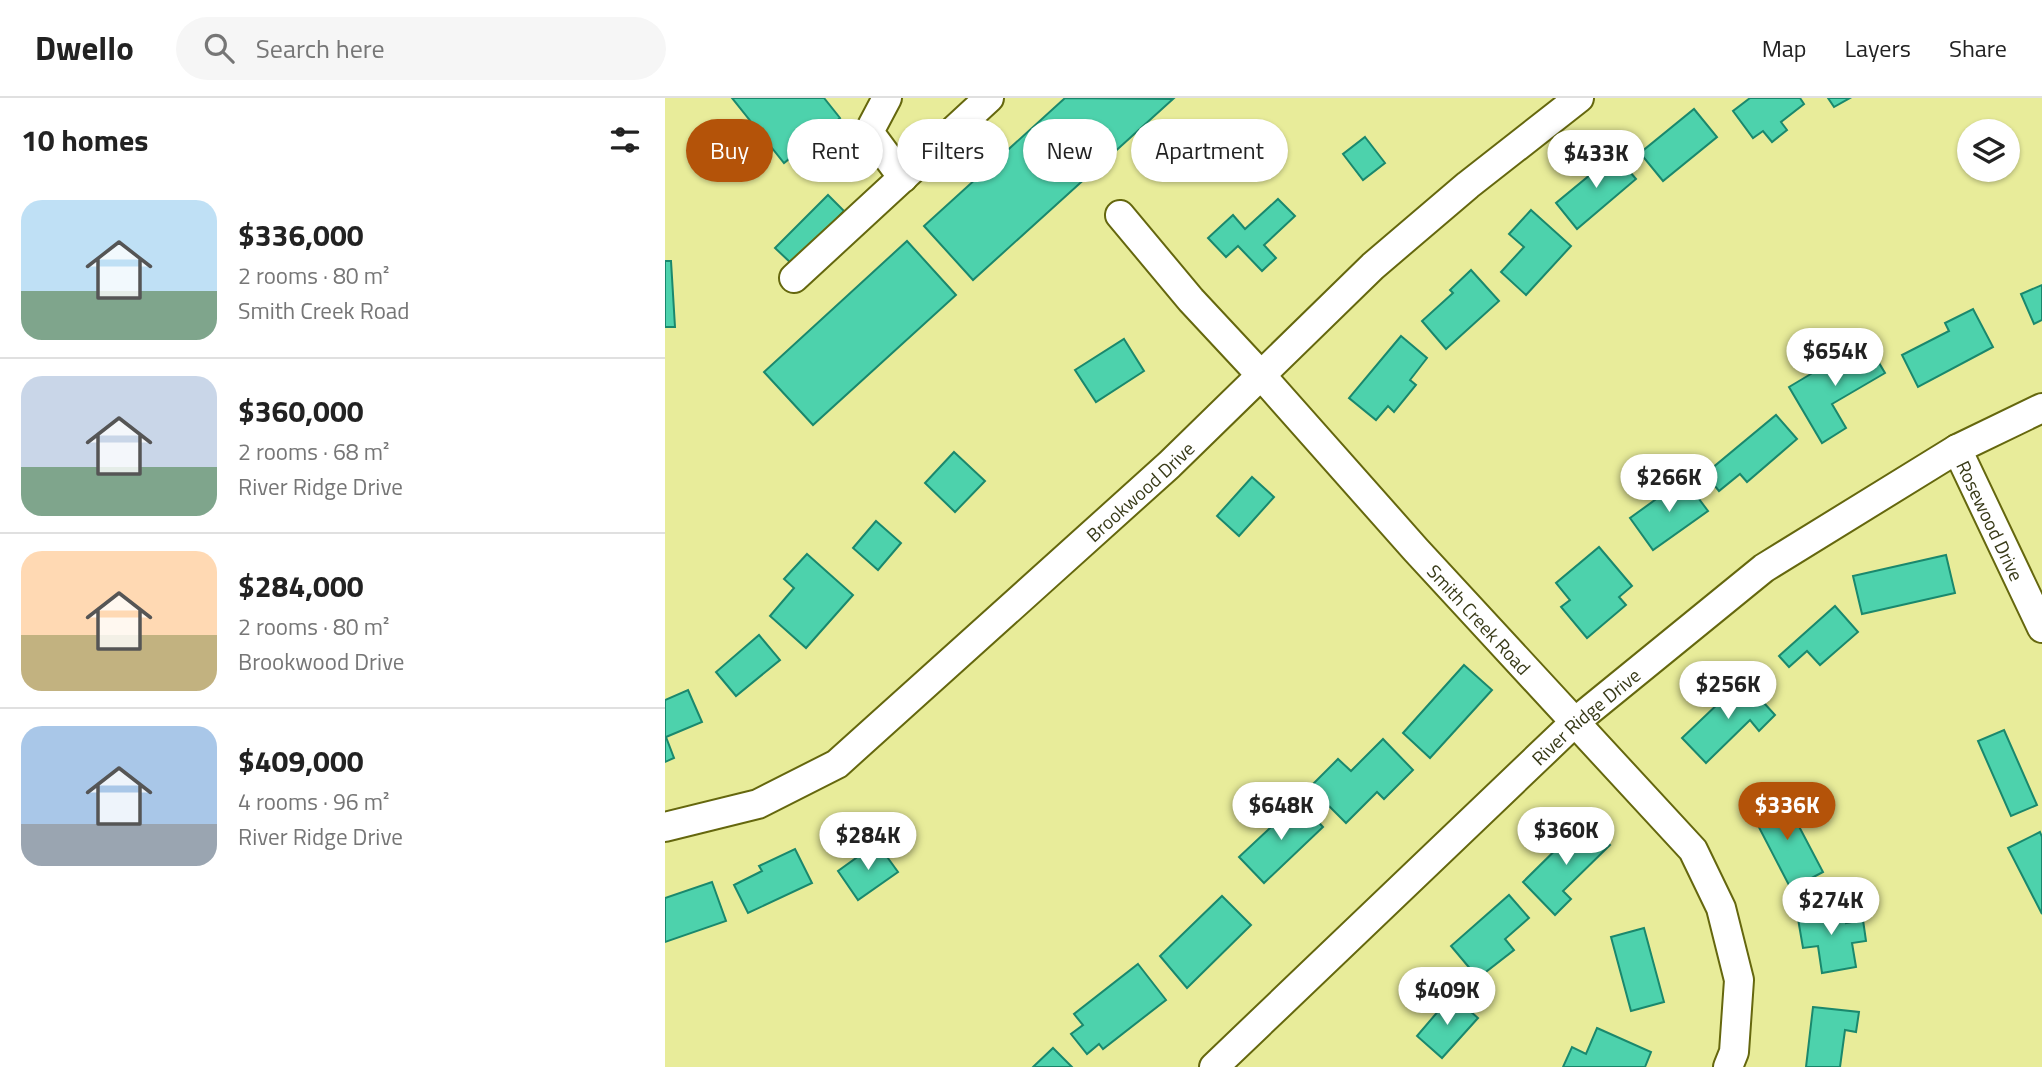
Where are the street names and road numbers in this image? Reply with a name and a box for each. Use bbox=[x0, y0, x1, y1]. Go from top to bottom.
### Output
street label: Brookwood Drive bbox=[1079, 434, 1200, 548]
street label: Rosewood Drive bbox=[1950, 455, 2032, 585]
street label: Smith Creek Road bbox=[1421, 557, 1538, 681]
street label: River Ridge Drive bbox=[1524, 660, 1646, 772]

